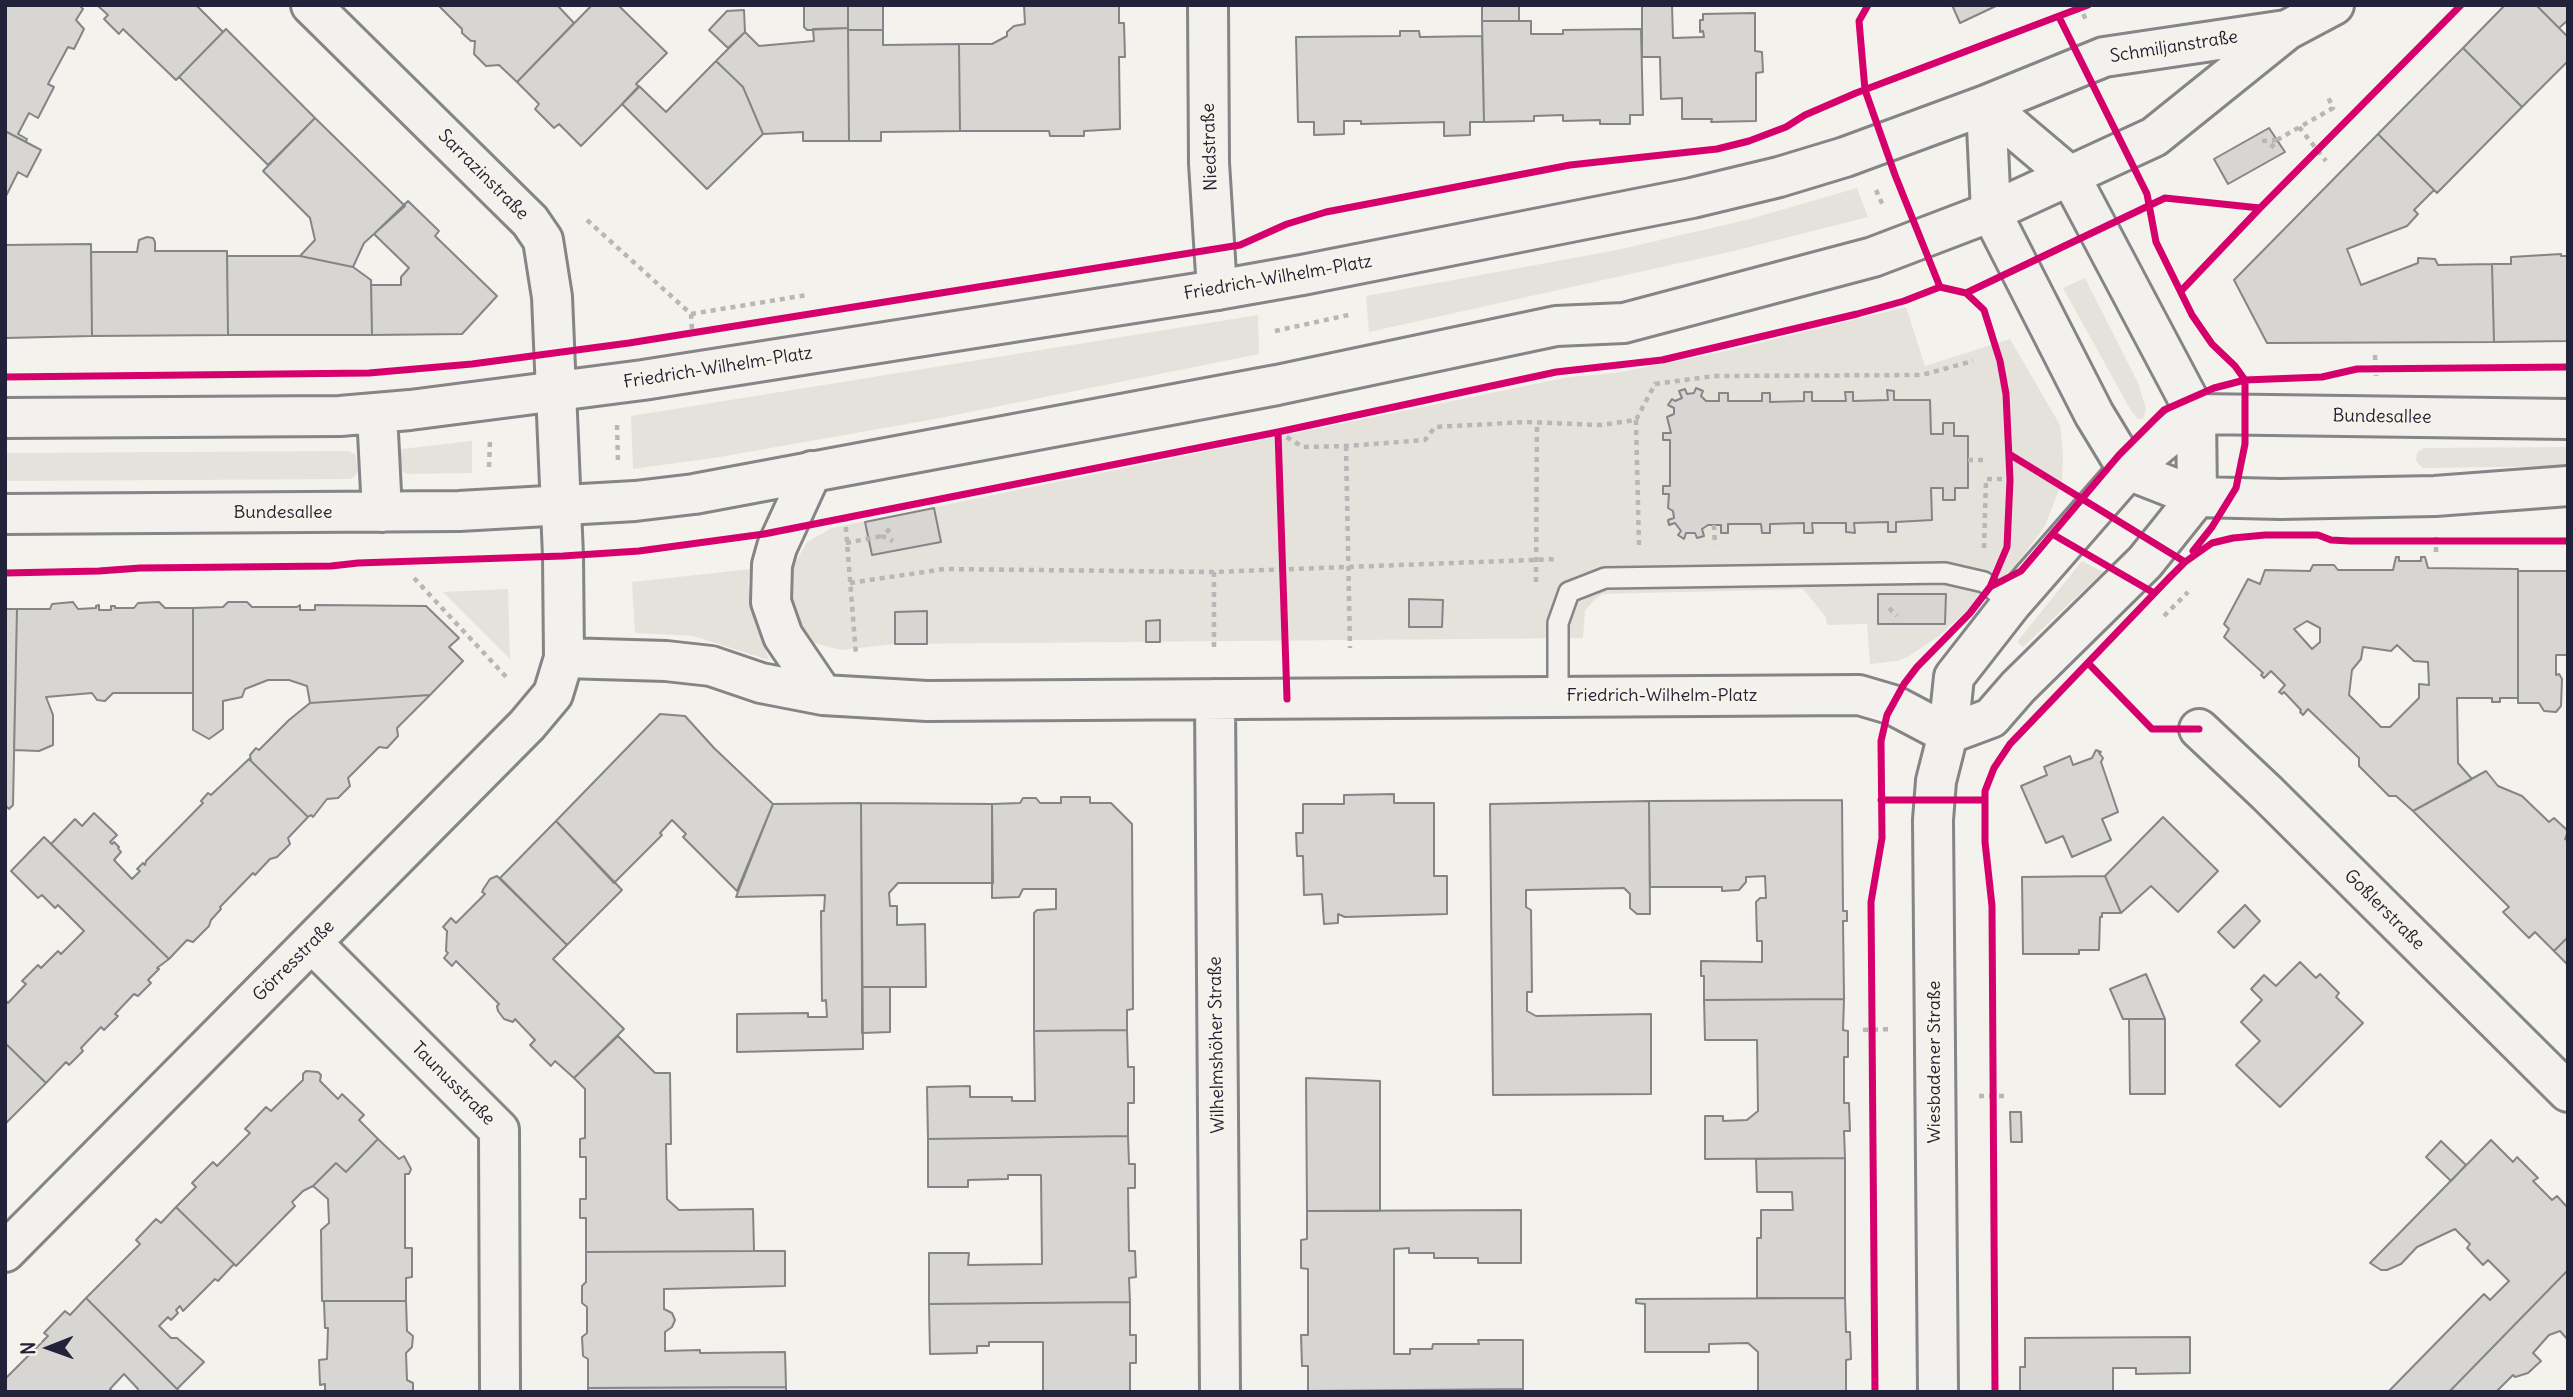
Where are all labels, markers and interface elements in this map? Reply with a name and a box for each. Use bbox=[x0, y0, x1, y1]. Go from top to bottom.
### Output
street label: Schmiljanstraße bbox=[2108, 26, 2240, 68]
street label: Niedstraße bbox=[1198, 103, 1222, 191]
street label: Sarrazinstraße bbox=[433, 125, 533, 225]
street label: Friedrich-Wilhelm-Platz bbox=[1182, 251, 1374, 305]
street label: Friedrich-Wilhelm-Platz bbox=[622, 342, 814, 394]
street label: Bundesallee bbox=[2332, 405, 2432, 429]
street label: Bundesallee bbox=[234, 502, 332, 524]
street label: Friedrich-Wilhelm-Platz bbox=[1567, 685, 1757, 707]
street label: Goßlerstraße bbox=[2339, 865, 2429, 955]
street label: Görresstraße bbox=[249, 916, 339, 1006]
street label: Wilhelmshöher Straße bbox=[1205, 956, 1229, 1134]
street label: Wiesbadener Straße bbox=[1924, 980, 1946, 1144]
street label: Taunusstraße bbox=[407, 1038, 499, 1130]
north arrow bbox=[14, 1313, 84, 1383]
text: N bbox=[16, 1342, 40, 1355]

